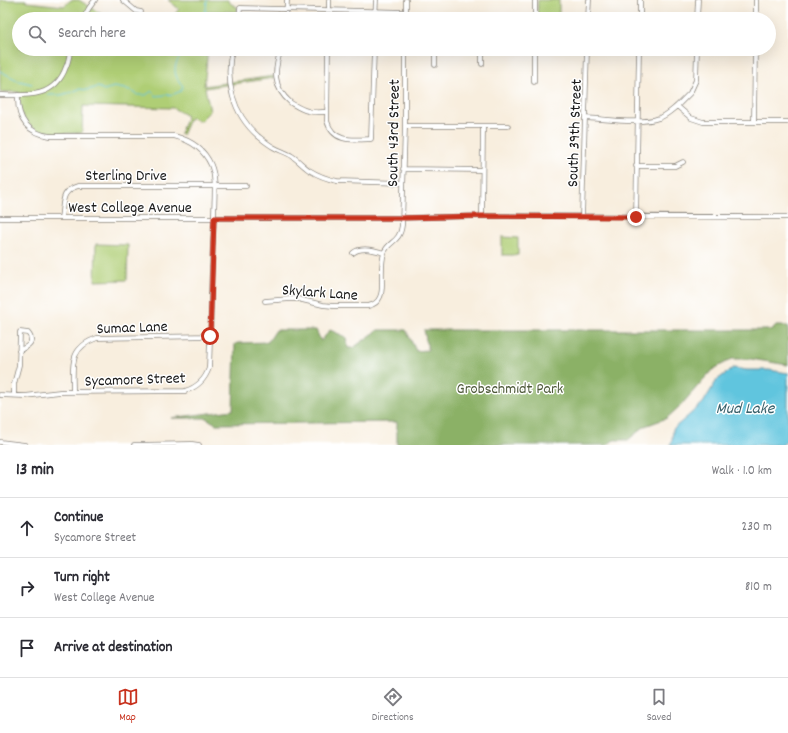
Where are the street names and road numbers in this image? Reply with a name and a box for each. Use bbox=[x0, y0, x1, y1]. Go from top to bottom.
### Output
street label: South 43rd Street bbox=[382, 79, 407, 187]
street label: South 39th Street bbox=[562, 79, 589, 188]
street label: Sterling Drive bbox=[85, 165, 167, 188]
street label: West College Avenue bbox=[68, 197, 192, 220]
street label: Skylark Lane bbox=[281, 279, 359, 308]
street label: Sumac Lane bbox=[96, 316, 168, 341]
street label: Sycamore Street bbox=[84, 367, 186, 394]

